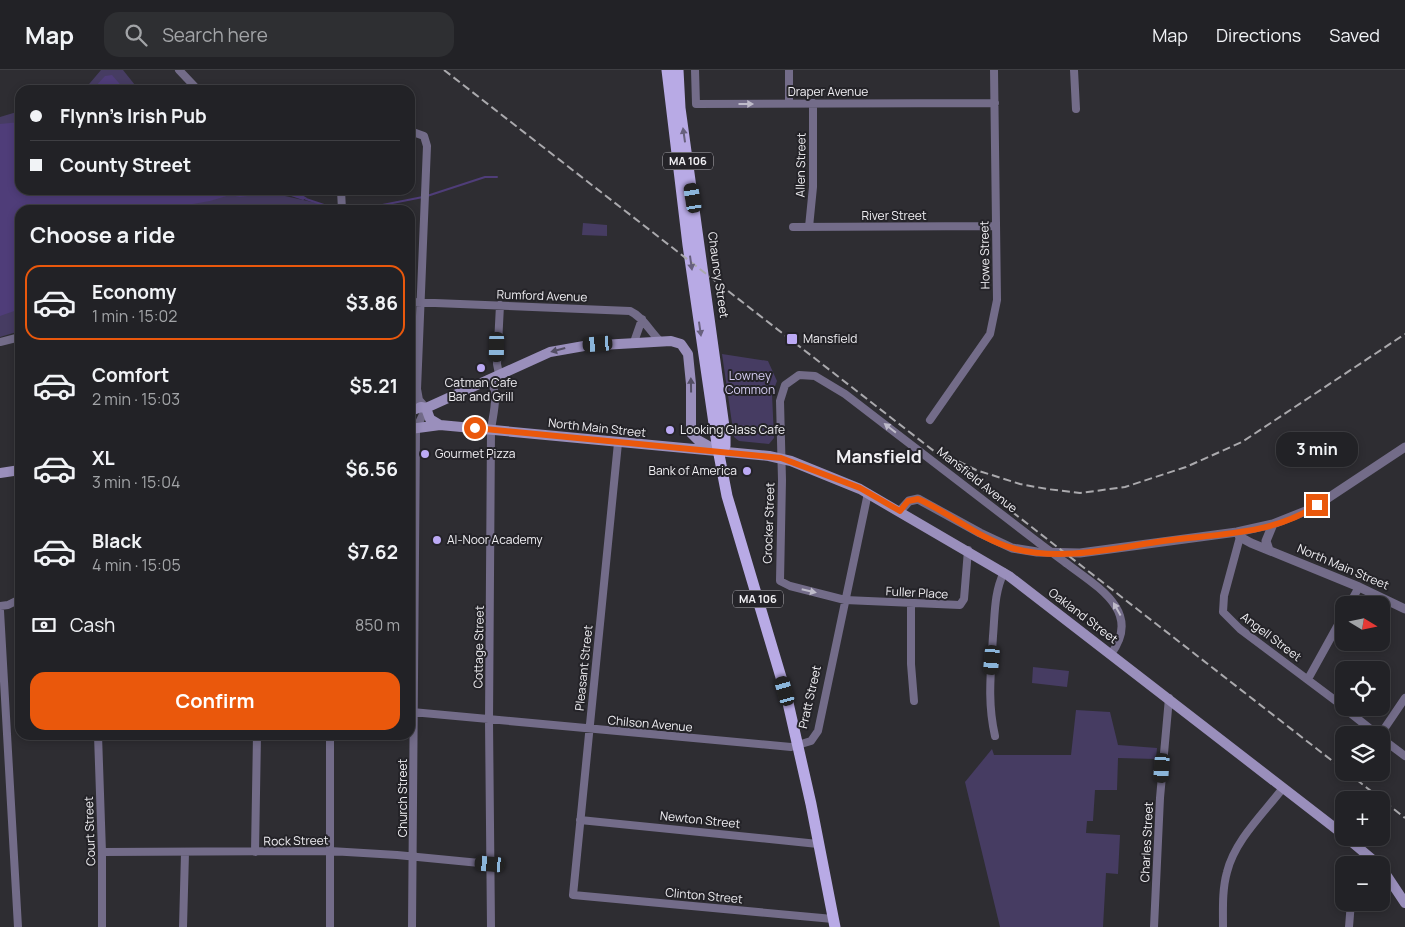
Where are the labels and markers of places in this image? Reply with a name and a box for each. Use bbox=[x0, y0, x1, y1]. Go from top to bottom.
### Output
place label: Mansfield bbox=[803, 330, 857, 347]
marker: Mansfield bbox=[785, 332, 799, 346]
marker: Catman Cafe Bar and Grill bbox=[475, 362, 487, 374]
place label: Catman Cafe Bar and Grill bbox=[445, 374, 517, 405]
place label: Looking Glass Cafe bbox=[680, 421, 785, 438]
marker: Looking Glass Cafe bbox=[664, 424, 676, 436]
place label: Gourmet Pizza bbox=[435, 445, 515, 462]
marker: Gourmet Pizza bbox=[419, 448, 431, 460]
place label: Bank of America bbox=[649, 462, 737, 479]
marker: Bank of America bbox=[741, 465, 753, 477]
place label: Al-Noor Academy bbox=[447, 531, 543, 548]
marker: Al-Noor Academy bbox=[431, 534, 443, 546]

